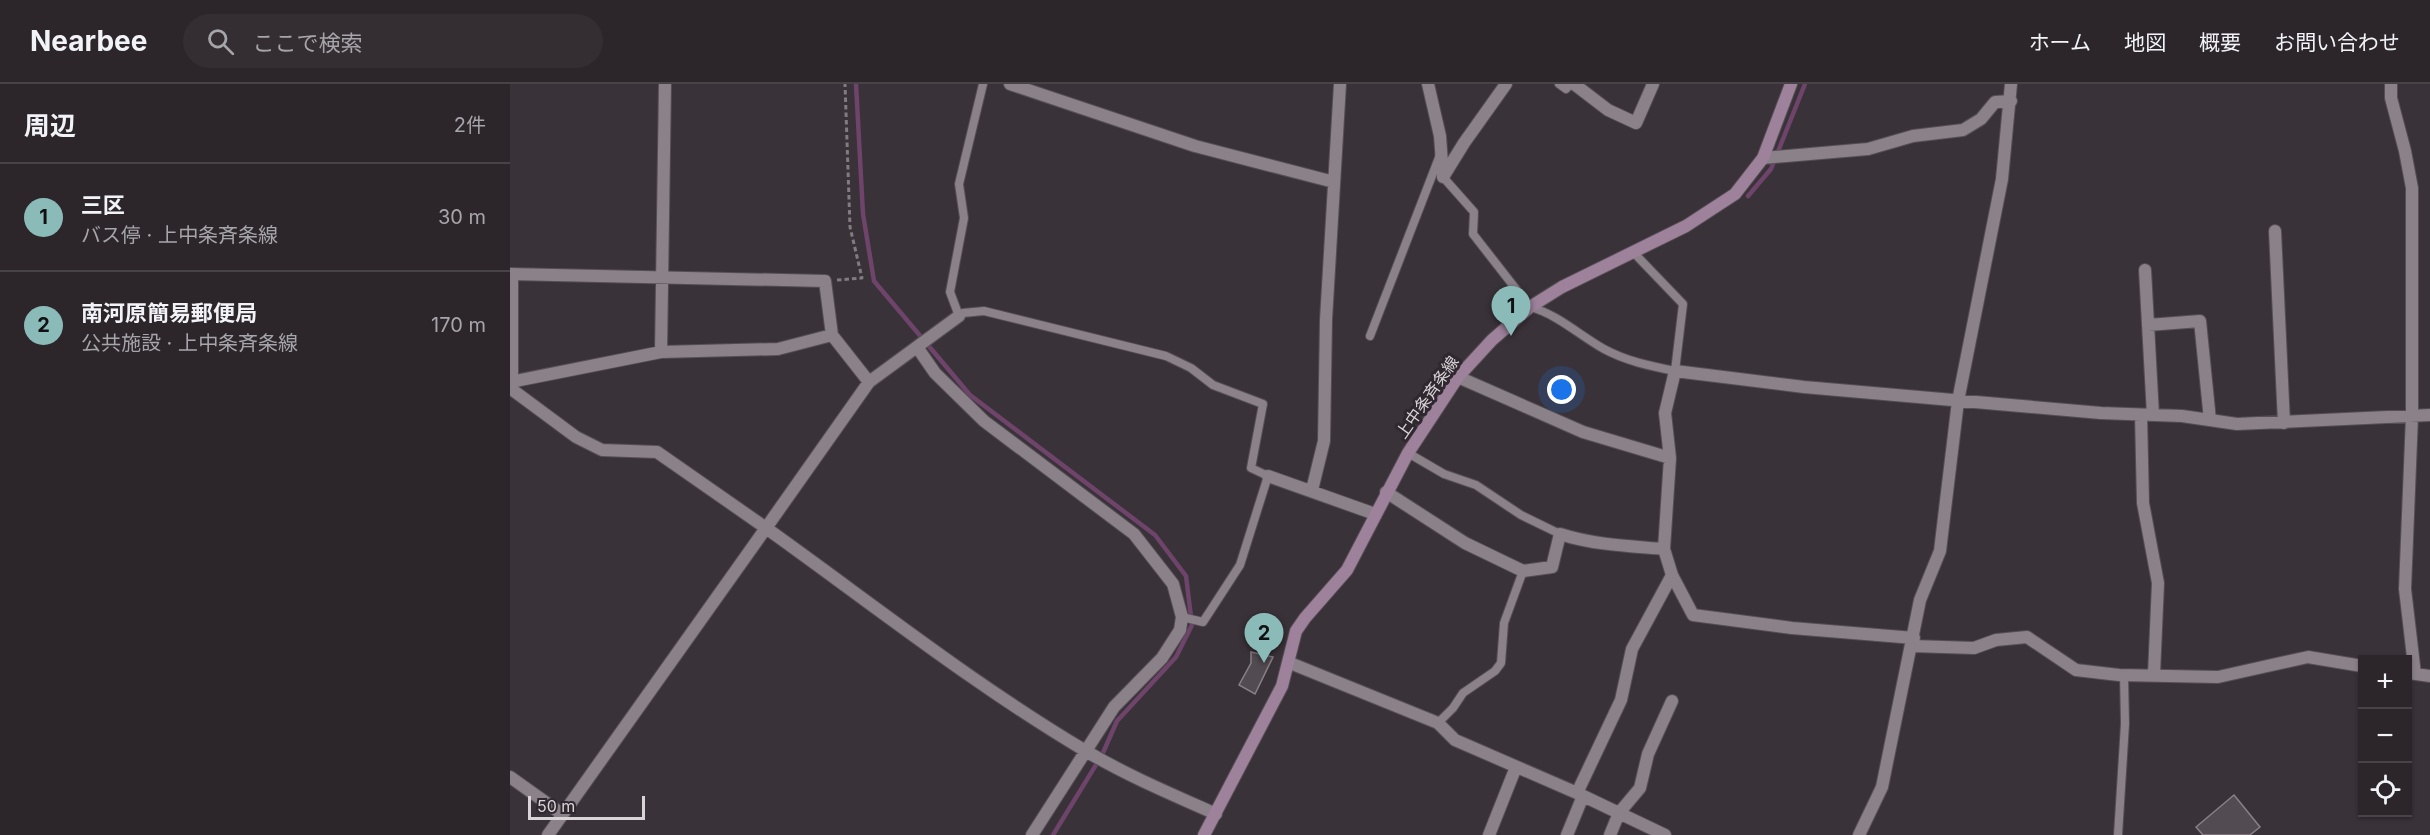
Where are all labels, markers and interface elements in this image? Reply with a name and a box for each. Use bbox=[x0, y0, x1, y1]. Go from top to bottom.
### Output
search box bbox=[183, 14, 603, 68]
text: Nearbee bbox=[30, 24, 147, 58]
icon: search bbox=[204, 25, 237, 58]
text: ここで検索 bbox=[252, 30, 362, 56]
text: ホーム bbox=[2029, 30, 2091, 55]
text: 地図 bbox=[2124, 30, 2166, 55]
text: 概要 bbox=[2199, 30, 2241, 55]
text: お問い合わせ bbox=[2274, 30, 2400, 55]
text: 周辺 bbox=[24, 110, 76, 141]
text: 2件 bbox=[454, 113, 486, 137]
text: 三区 bbox=[81, 192, 125, 218]
text: 1 bbox=[39, 205, 48, 229]
text: 30 m bbox=[438, 205, 486, 229]
text: バス停 · 上中条斉条線 bbox=[81, 223, 278, 247]
pin: 1 bbox=[1492, 286, 1530, 336]
text: 南河原簡易郵便局 bbox=[81, 300, 257, 326]
text: 2 bbox=[37, 313, 50, 337]
text: 170 m bbox=[431, 313, 486, 337]
text: 公共施設 · 上中条斉条線 bbox=[81, 331, 298, 355]
street label: 上中条斉条線 bbox=[1391, 352, 1463, 442]
your location bbox=[1547, 375, 1576, 404]
pin: 2 bbox=[1244, 614, 1284, 663]
map controls bbox=[2358, 655, 2412, 817]
button: + bbox=[2358, 655, 2412, 709]
button: − bbox=[2358, 709, 2412, 763]
button: locate bbox=[2358, 763, 2412, 817]
scale bar bbox=[528, 793, 645, 820]
text: 50 m bbox=[537, 796, 575, 816]

